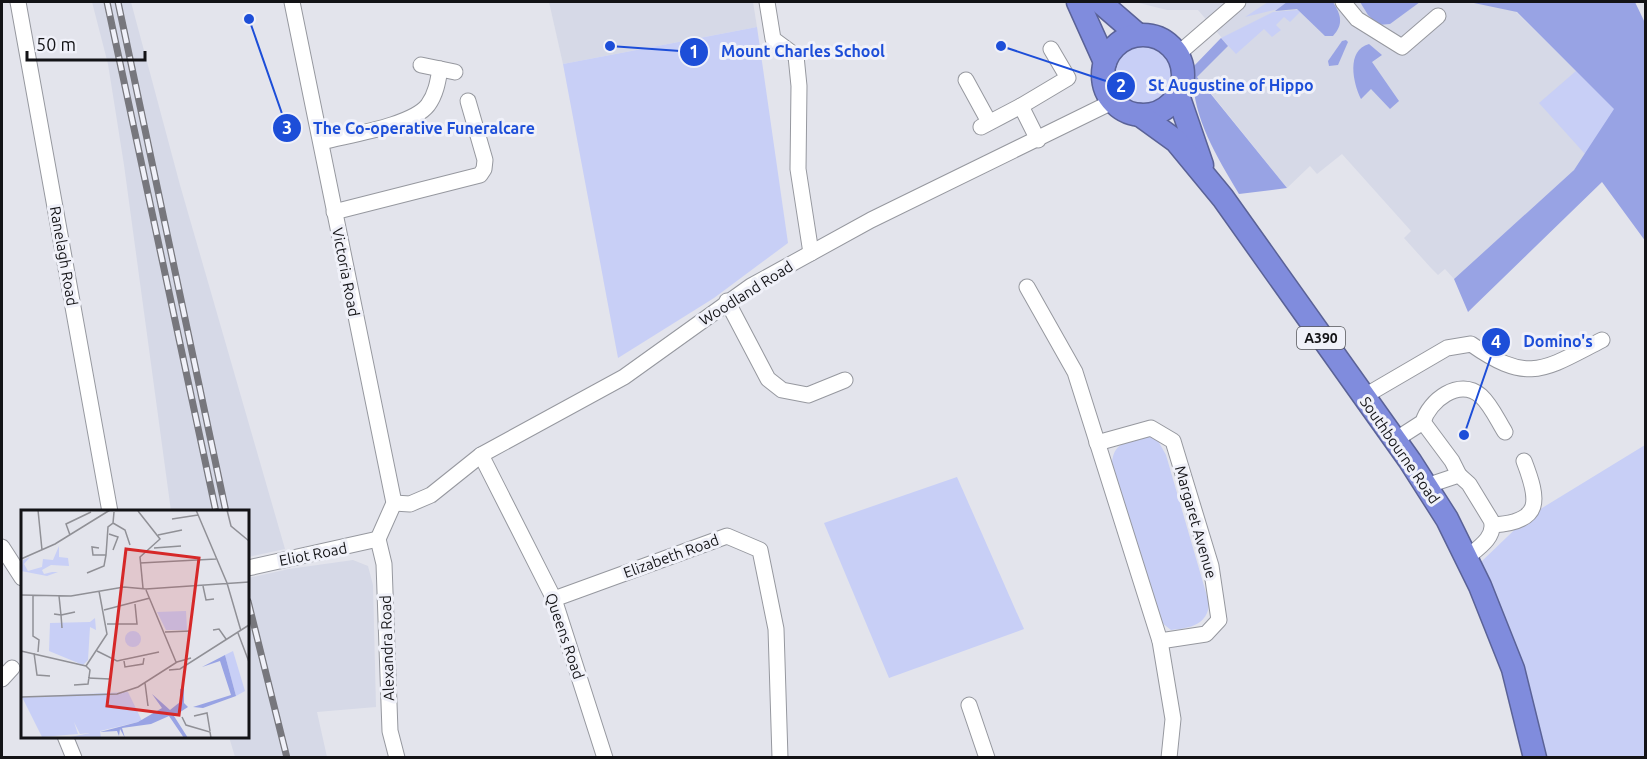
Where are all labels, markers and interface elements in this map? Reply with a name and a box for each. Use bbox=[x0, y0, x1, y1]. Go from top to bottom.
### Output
scale bar bbox=[27, 24, 146, 62]
text: 50 m bbox=[36, 34, 76, 54]
callout: Mount Charles School bbox=[679, 35, 897, 69]
text: 1 bbox=[689, 41, 699, 61]
text: Mount Charles School bbox=[721, 42, 885, 60]
callout: St Augustine of Hippo bbox=[1106, 69, 1326, 103]
text: 2 bbox=[1116, 75, 1126, 95]
text: St Augustine of Hippo bbox=[1148, 76, 1314, 94]
callout: The Co-operative Funeralcare bbox=[272, 111, 547, 145]
text: 3 bbox=[282, 117, 292, 137]
text: The Co-operative Funeralcare bbox=[313, 119, 535, 137]
street label: Ranelagh Road bbox=[47, 205, 81, 307]
street label: Victoria Road bbox=[329, 226, 363, 318]
street label: Woodland Road bbox=[696, 257, 796, 329]
callout: Domino's bbox=[1481, 325, 1605, 359]
road number: A390 bbox=[1297, 327, 1345, 349]
text: 4 bbox=[1491, 331, 1501, 351]
text: Domino's bbox=[1523, 332, 1593, 350]
street label: Southbourne Road bbox=[1357, 393, 1443, 507]
street label: Margaret Avenue bbox=[1172, 464, 1220, 580]
inset map bbox=[21, 510, 249, 738]
street label: Elizabeth Road bbox=[621, 531, 721, 581]
street label: Eliot Road bbox=[278, 539, 348, 569]
street label: Queens Road bbox=[542, 591, 588, 681]
street label: Alexandra Road bbox=[377, 595, 397, 701]

